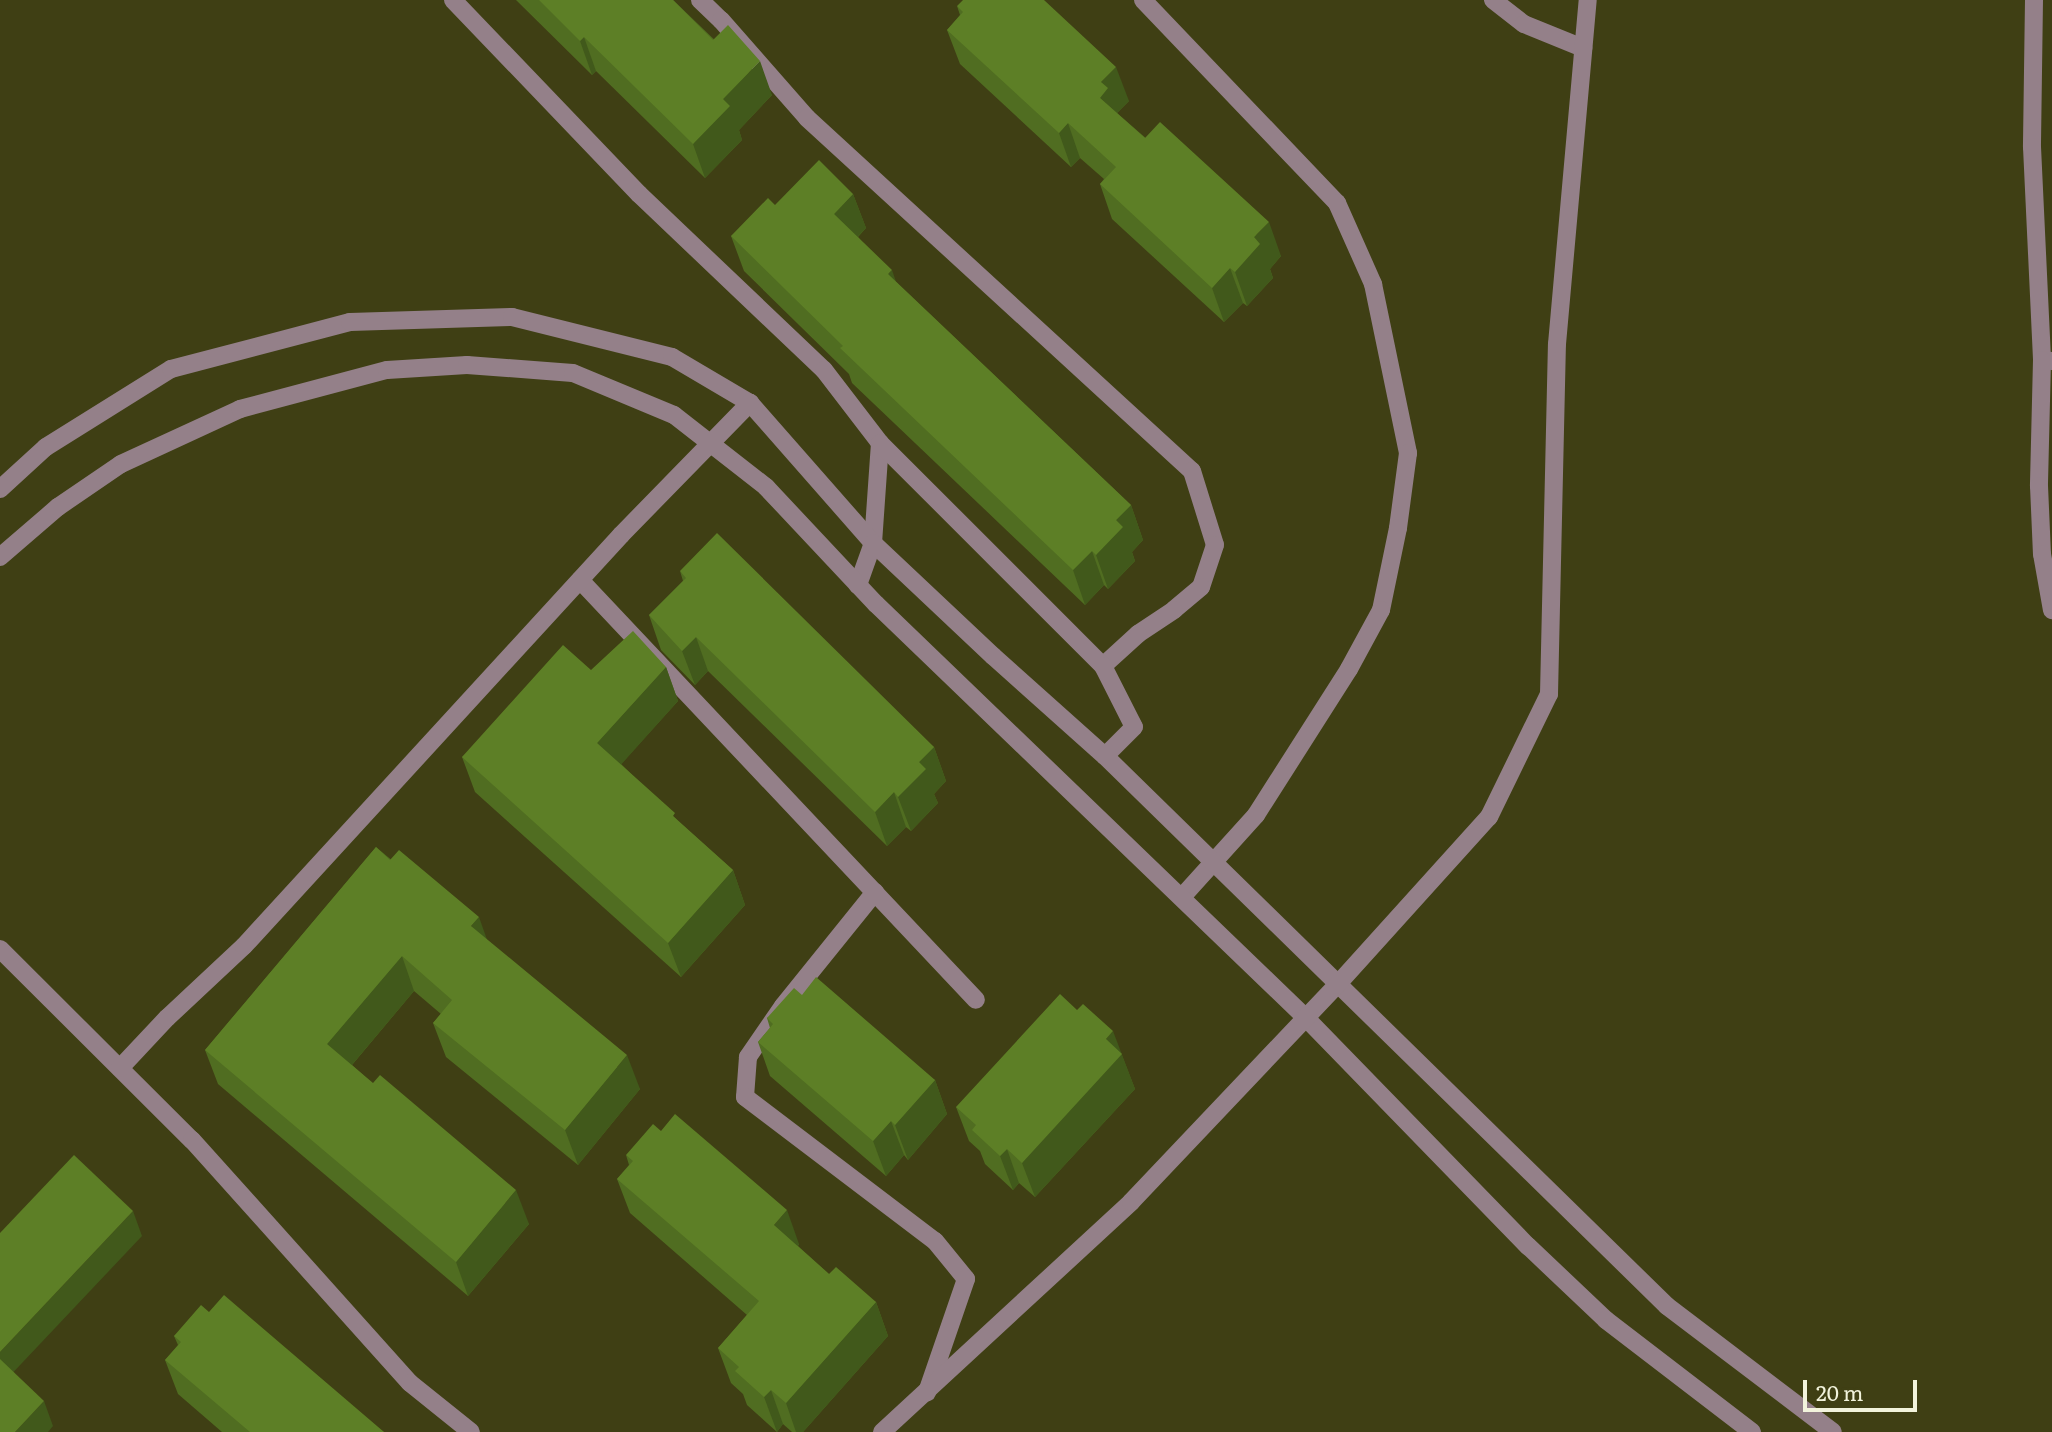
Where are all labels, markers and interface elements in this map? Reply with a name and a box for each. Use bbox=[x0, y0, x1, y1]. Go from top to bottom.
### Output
scale bar bbox=[1807, 1366, 1921, 1410]
text: 20 m bbox=[1816, 1376, 1863, 1407]

